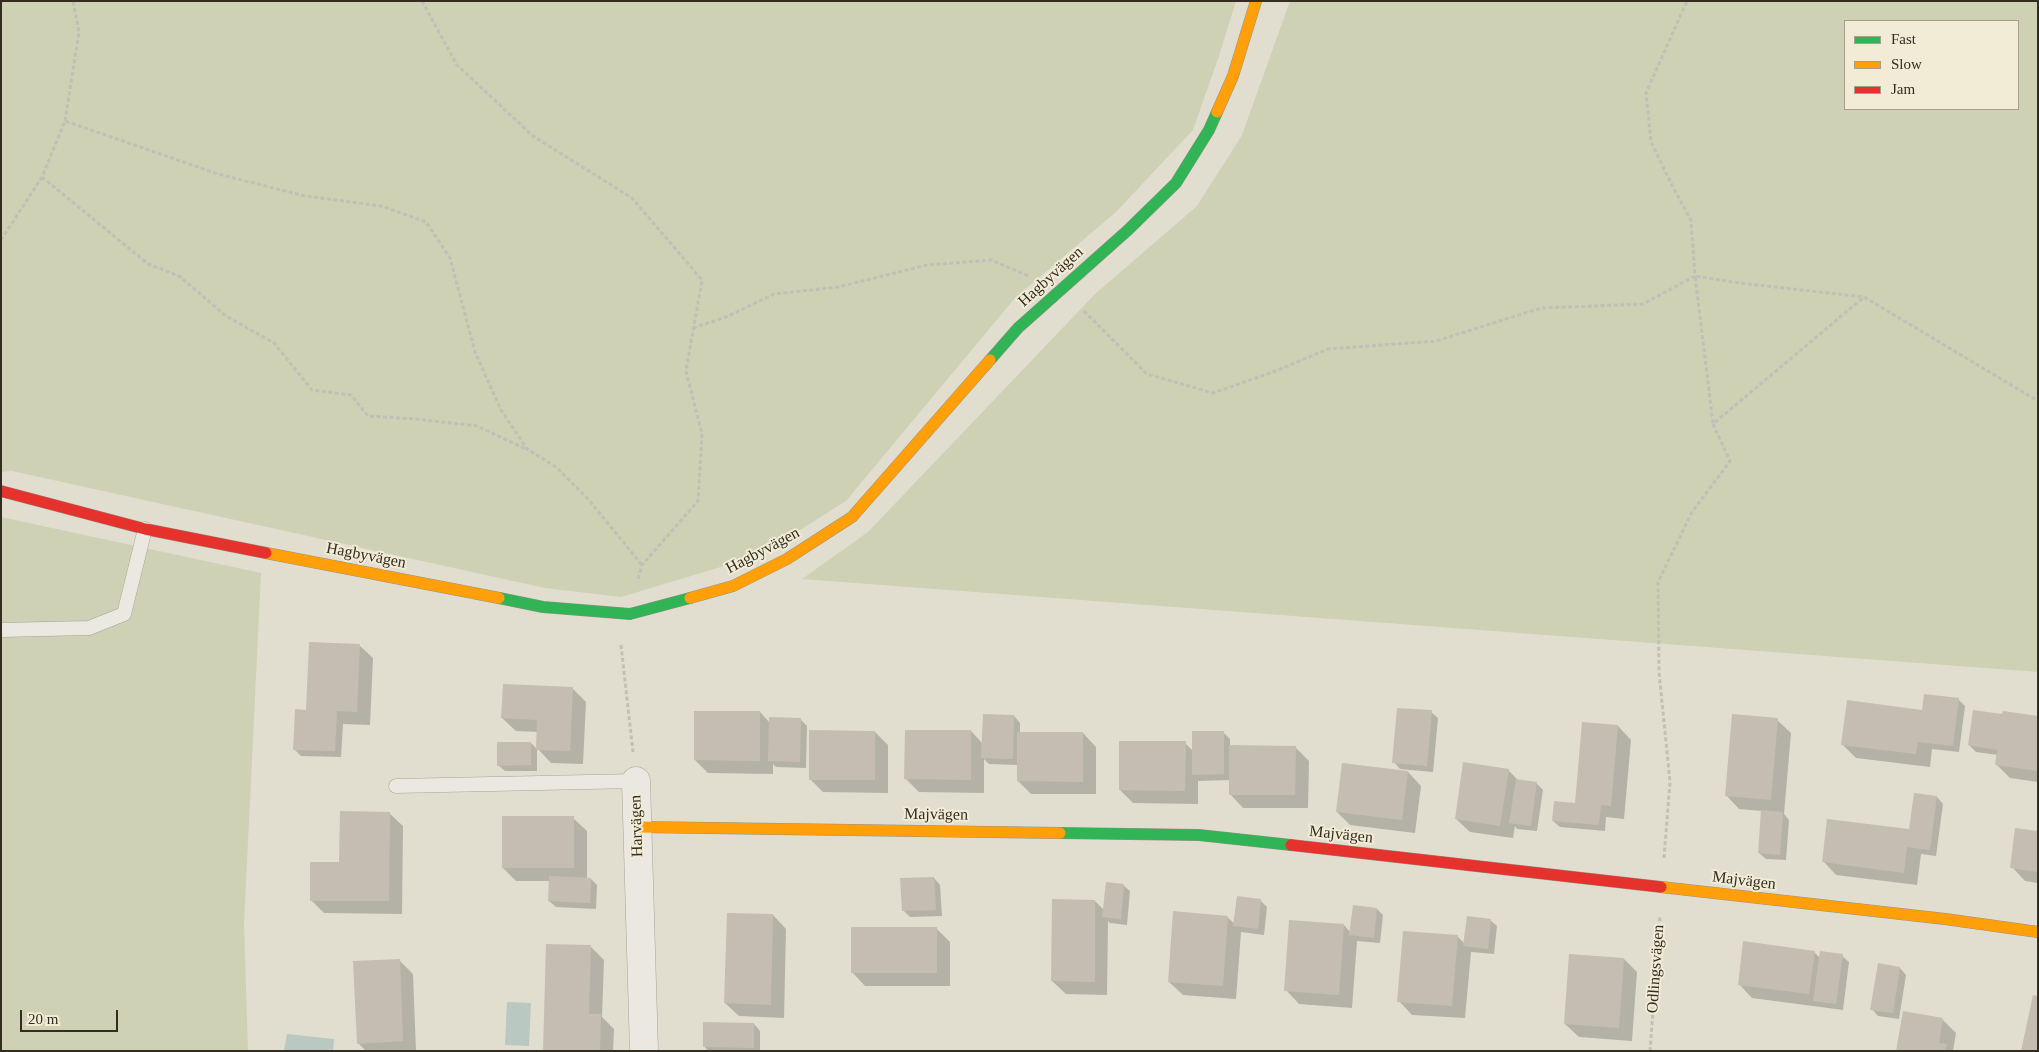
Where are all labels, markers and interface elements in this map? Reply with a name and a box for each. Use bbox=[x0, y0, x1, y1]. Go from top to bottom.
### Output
legend bbox=[1844, 20, 2019, 110]
text: Fast bbox=[1891, 31, 1916, 47]
text: Slow bbox=[1891, 56, 1922, 72]
text: Jam bbox=[1891, 81, 1915, 97]
street label: Hagbyvägen bbox=[1015, 243, 1087, 311]
street label: Hagbyvägen bbox=[723, 524, 803, 578]
street label: Hagbyvägen bbox=[324, 539, 408, 573]
street label: Harvägen bbox=[626, 795, 648, 857]
street label: Majvägen bbox=[904, 805, 968, 825]
street label: Majvägen bbox=[1308, 822, 1374, 848]
street label: Majvägen bbox=[1711, 868, 1777, 894]
street label: Odlingsvägen bbox=[1643, 924, 1669, 1014]
scale bar bbox=[22, 1000, 120, 1032]
text: 20 m bbox=[28, 1011, 58, 1027]

